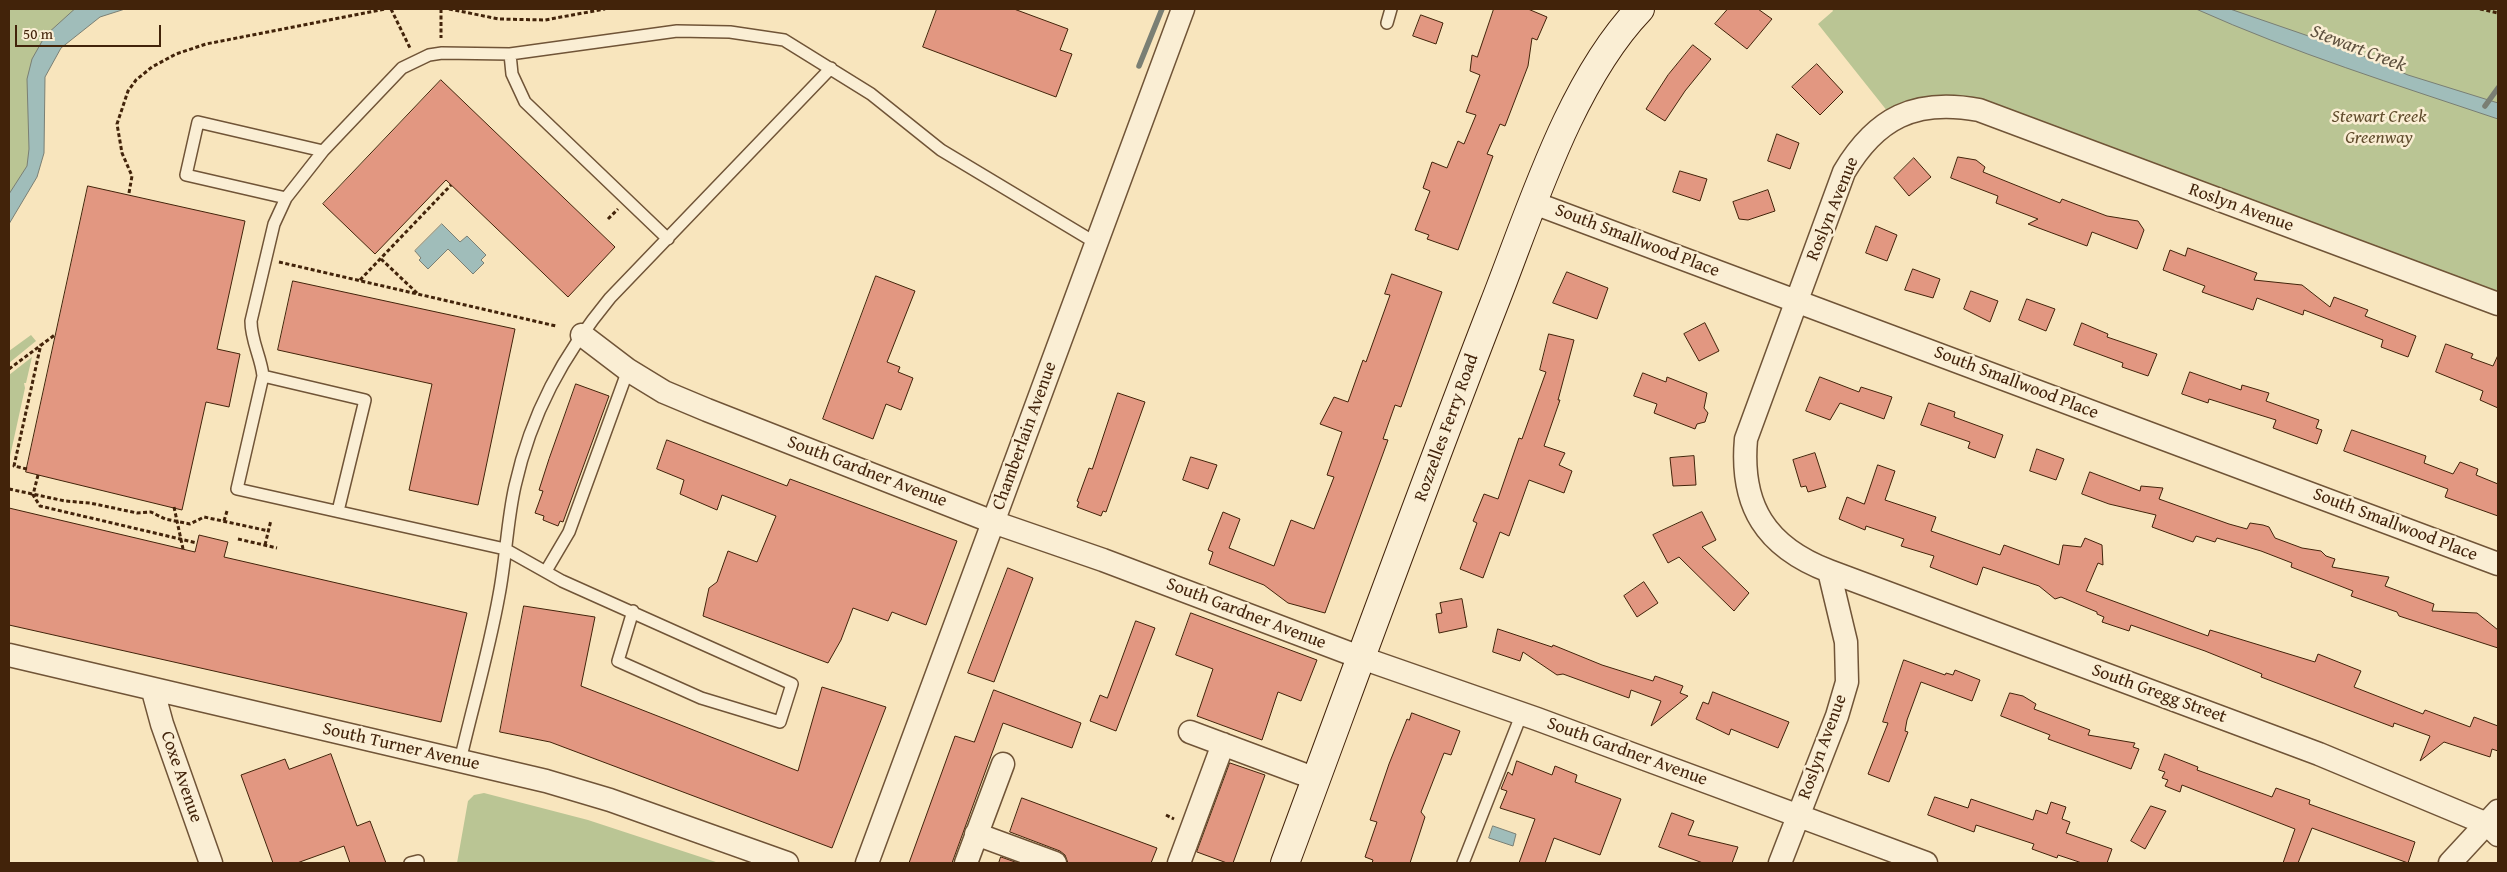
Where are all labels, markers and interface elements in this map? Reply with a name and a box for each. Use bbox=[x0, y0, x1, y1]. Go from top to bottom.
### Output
scale bar bbox=[18, 15, 164, 47]
water label: Stewart Creek bbox=[2307, 20, 2409, 78]
text: 50 m bbox=[23, 23, 53, 44]
park label: Stewart Creek Greenway bbox=[2332, 106, 2426, 148]
street label: Roslyn Avenue bbox=[1802, 154, 1864, 264]
street label: Roslyn Avenue bbox=[2186, 179, 2296, 237]
street label: South Smallwood Place bbox=[1552, 200, 1722, 282]
street label: South Smallwood Place bbox=[1931, 342, 2101, 424]
street label: Rozzelles Ferry Road bbox=[1410, 351, 1484, 505]
street label: Chamberlain Avenue bbox=[988, 359, 1062, 513]
street label: South Gardner Avenue bbox=[784, 432, 950, 512]
street label: South Smallwood Place bbox=[2310, 484, 2480, 566]
street label: South Gardner Avenue bbox=[1163, 574, 1329, 654]
street label: South Gregg Street bbox=[2089, 660, 2229, 728]
street label: Roslyn Avenue bbox=[1794, 692, 1852, 802]
street label: South Gardner Avenue bbox=[1544, 713, 1710, 791]
street label: South Turner Avenue bbox=[320, 718, 482, 776]
street label: Coxe Avenue bbox=[155, 728, 207, 826]

